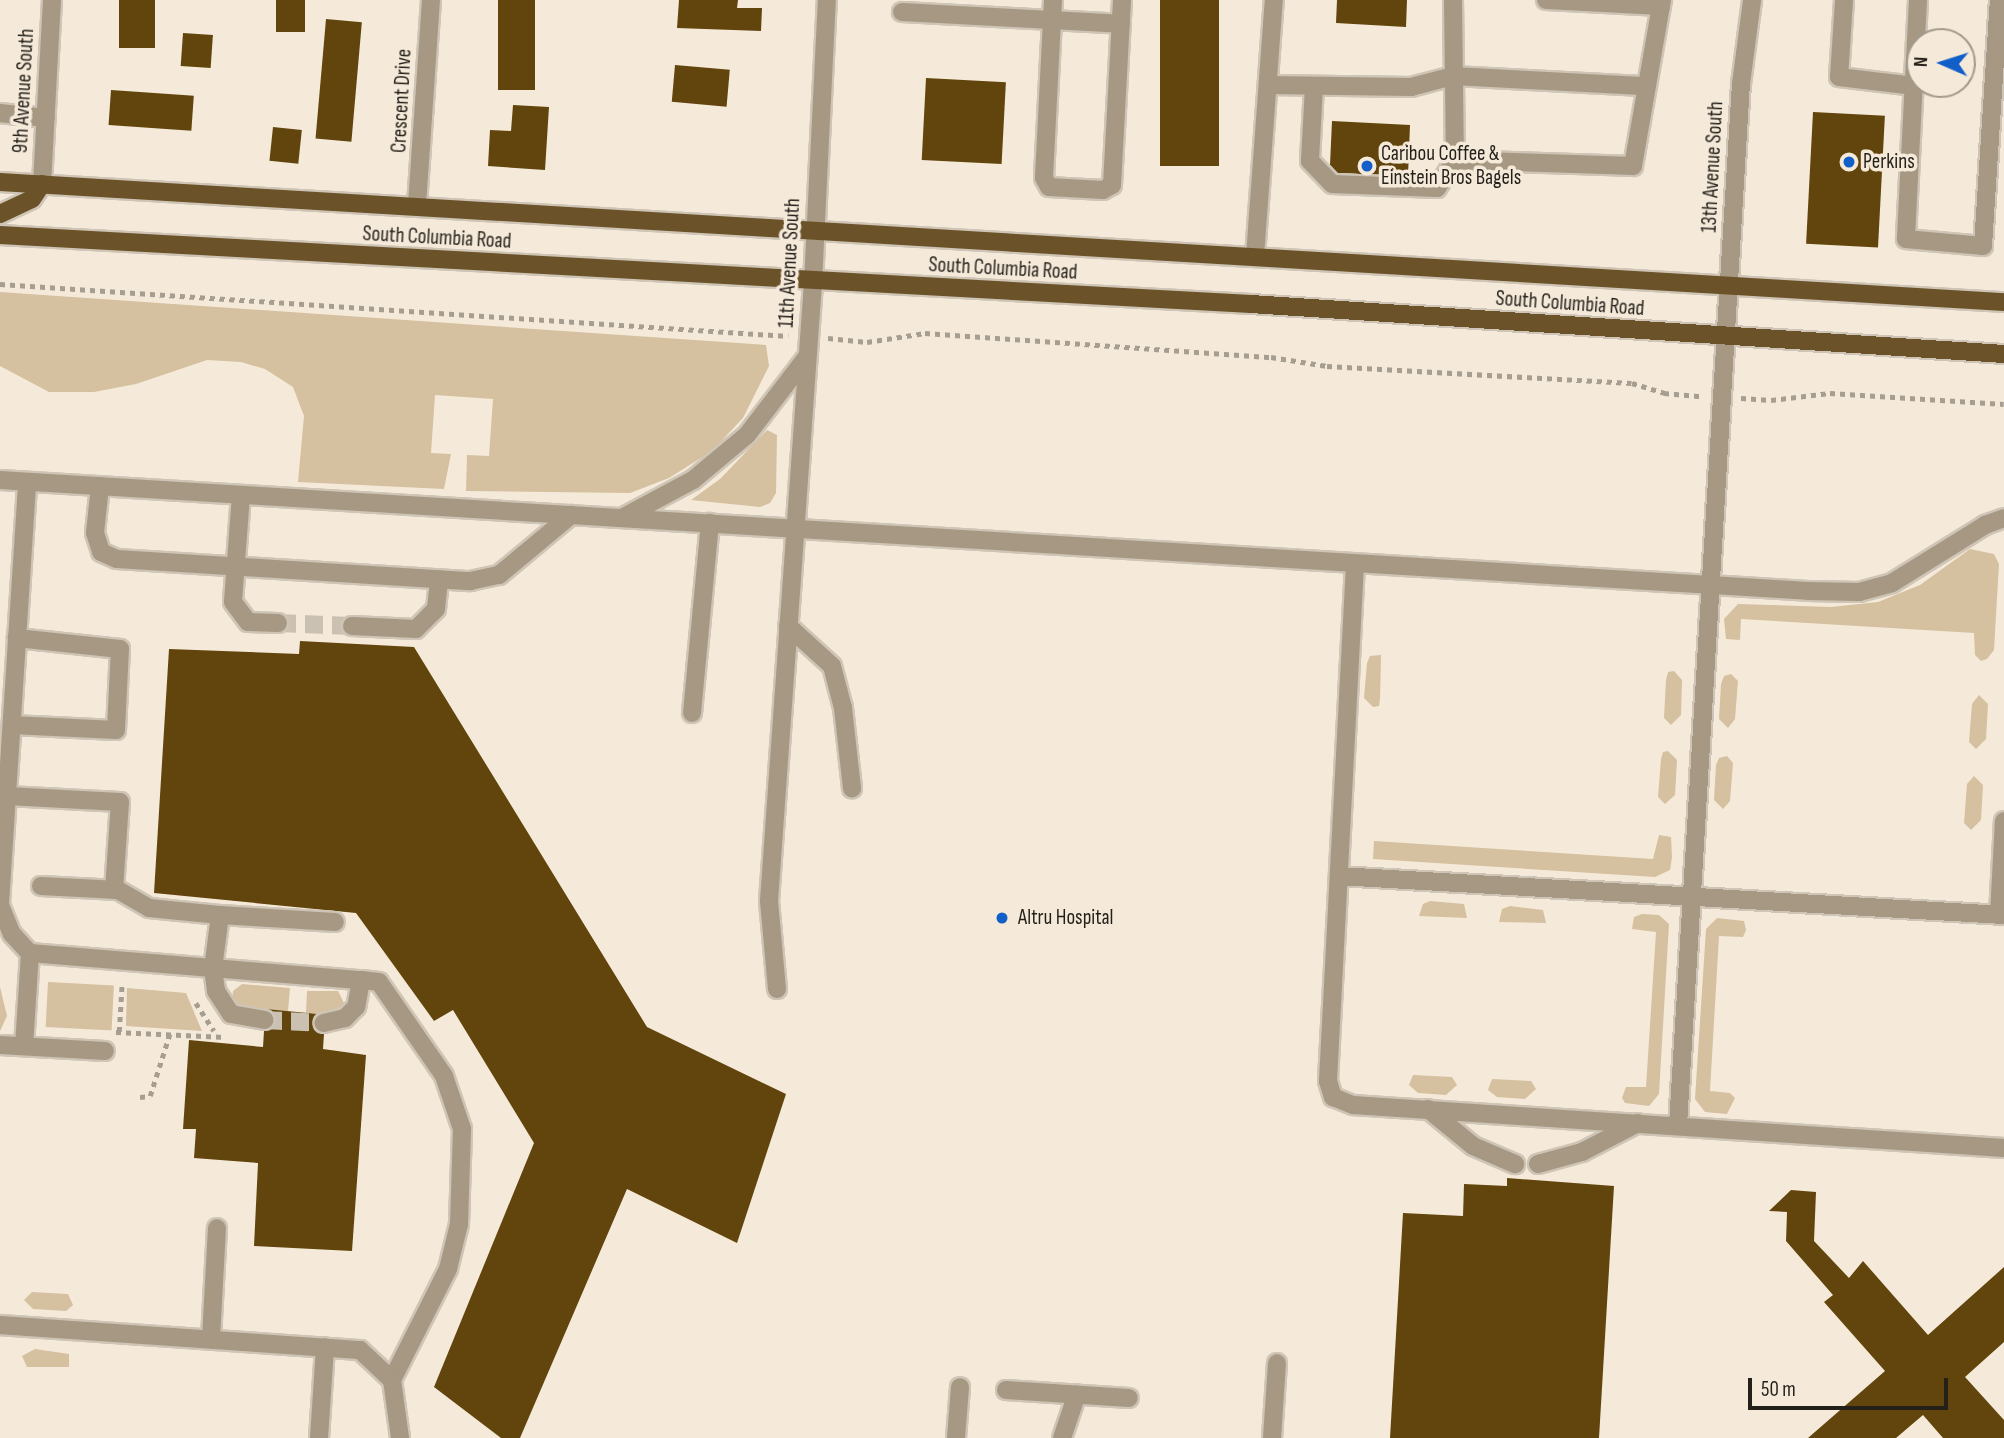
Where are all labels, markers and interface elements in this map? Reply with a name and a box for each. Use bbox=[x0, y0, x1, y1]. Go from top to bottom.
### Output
street label: 9th Avenue South bbox=[8, 28, 40, 154]
north arrow bbox=[1906, 28, 1976, 98]
street label: Crescent Drive bbox=[387, 48, 417, 154]
text: N bbox=[1910, 56, 1933, 68]
street label: 13th Avenue South bbox=[1697, 101, 1729, 233]
place label: Caribou Coffee & Einstein Bros Bagels bbox=[1381, 141, 1521, 191]
place label: Perkins bbox=[1863, 149, 1915, 175]
marker: Perkins bbox=[1841, 154, 1857, 170]
marker: Caribou Coffee & Einstein Bros Bagels bbox=[1359, 158, 1375, 174]
street label: 11th Avenue South bbox=[774, 198, 806, 328]
street label: South Columbia Road bbox=[362, 222, 512, 254]
street label: South Columbia Road bbox=[928, 253, 1078, 285]
street label: South Columbia Road bbox=[1495, 286, 1645, 322]
place label: Altru Hospital bbox=[1018, 905, 1114, 931]
marker: Altru Hospital bbox=[992, 908, 1012, 928]
scale bar bbox=[1752, 1364, 1952, 1408]
text: 50 m bbox=[1761, 1377, 1796, 1402]

